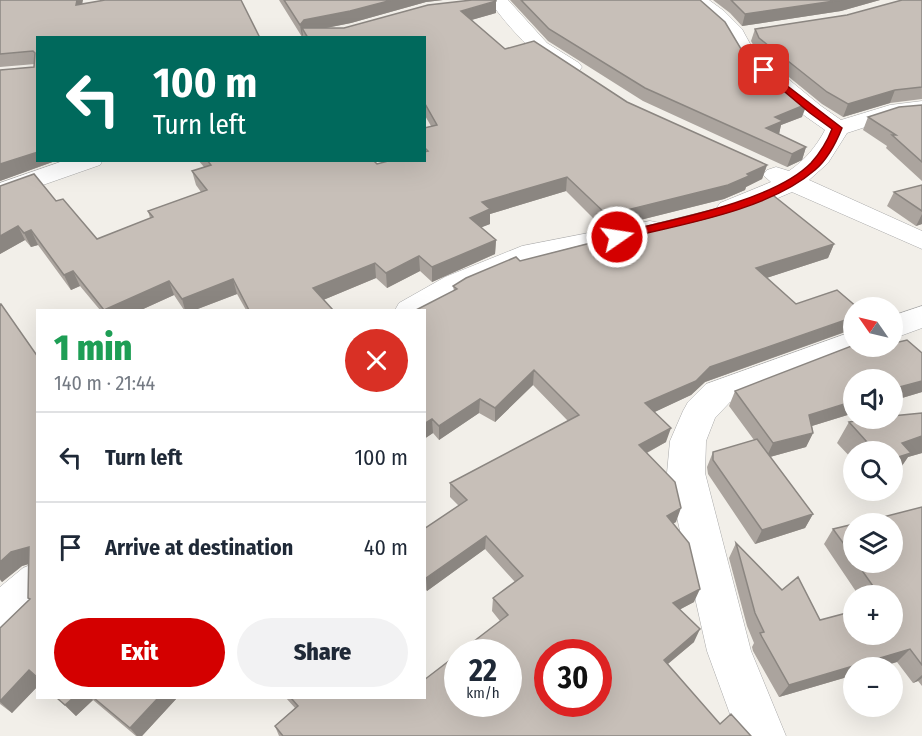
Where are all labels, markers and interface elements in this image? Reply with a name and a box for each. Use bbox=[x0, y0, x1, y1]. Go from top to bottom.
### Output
pin bbox=[738, 44, 789, 95]
icon: arrive bbox=[747, 53, 780, 86]
text: 100 m bbox=[153, 58, 257, 108]
icon: left bbox=[54, 60, 132, 138]
text: Turn left bbox=[153, 109, 246, 141]
position arrow bbox=[585, 205, 649, 269]
north arrow bbox=[843, 297, 903, 357]
map controls bbox=[843, 297, 903, 717]
text: 1 min bbox=[54, 326, 132, 370]
button: close bbox=[345, 329, 408, 392]
button: sound bbox=[843, 369, 903, 429]
text: 140 m · 21:44 bbox=[54, 371, 155, 395]
icon: left bbox=[54, 441, 87, 474]
button: search bbox=[843, 441, 903, 501]
text: Turn left bbox=[105, 444, 183, 471]
text: 100 m bbox=[354, 444, 408, 471]
button: layers bbox=[843, 513, 903, 573]
icon: arrive bbox=[54, 531, 87, 564]
text: Arrive at destination bbox=[105, 534, 293, 561]
text: 40 m bbox=[364, 534, 408, 561]
button: + bbox=[843, 585, 903, 645]
button: Exit bbox=[54, 618, 225, 687]
button: Share bbox=[237, 618, 408, 687]
speed limit sign: 30 bbox=[534, 639, 612, 717]
text: 22 bbox=[469, 653, 497, 689]
button: − bbox=[843, 657, 903, 717]
text: km/h bbox=[466, 684, 500, 702]

